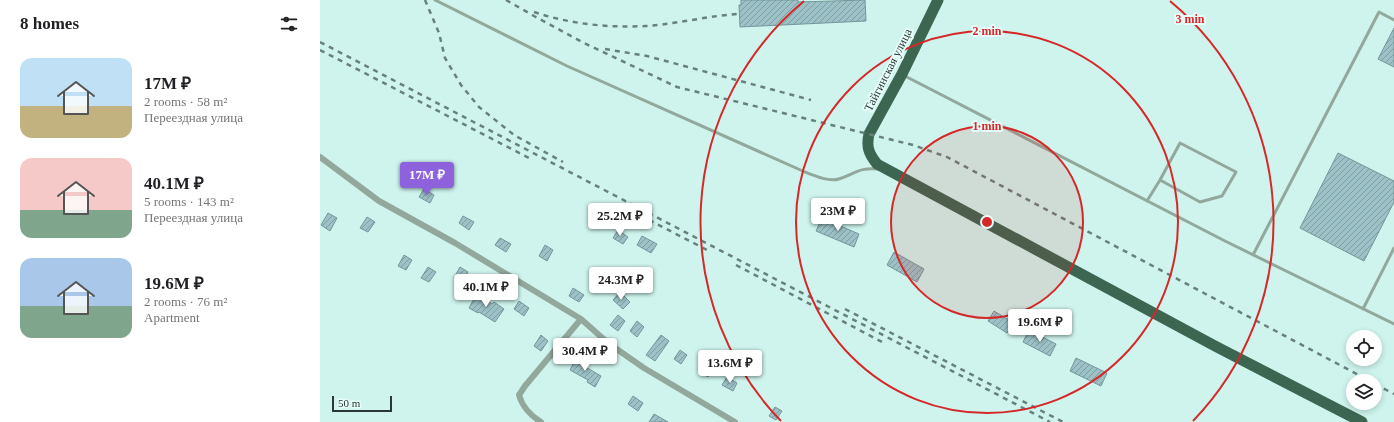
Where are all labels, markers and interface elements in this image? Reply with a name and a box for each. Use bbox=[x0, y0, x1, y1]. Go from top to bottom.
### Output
text: 3 min bbox=[1175, 12, 1205, 26]
icon: filters bbox=[278, 13, 300, 35]
text: 8 homes bbox=[20, 14, 79, 33]
text: 2 min bbox=[972, 24, 1002, 38]
street label: Тайгинская улица bbox=[861, 26, 915, 114]
icon: home bbox=[52, 74, 100, 122]
text: 17M ₽ bbox=[144, 74, 191, 93]
text: 2 rooms · 58 m² bbox=[144, 94, 227, 109]
text: Переездная улица bbox=[144, 110, 243, 125]
text: 1 min bbox=[972, 119, 1002, 133]
pin: 17M ₽ bbox=[399, 162, 455, 196]
text: 17M ₽ bbox=[409, 167, 445, 182]
icon: home bbox=[52, 174, 100, 222]
text: 40.1M ₽ bbox=[144, 174, 204, 193]
text: 5 rooms · 143 m² bbox=[144, 194, 234, 209]
pin: 23M ₽ bbox=[810, 198, 866, 232]
pin: 25.2M ₽ bbox=[583, 203, 657, 237]
text: 23M ₽ bbox=[820, 203, 856, 218]
text: 25.2M ₽ bbox=[597, 208, 643, 223]
text: Переездная улица bbox=[144, 210, 243, 225]
centre of rings bbox=[980, 215, 994, 229]
pin: 24.3M ₽ bbox=[584, 267, 658, 301]
text: 24.3M ₽ bbox=[598, 272, 644, 287]
icon: home bbox=[52, 274, 100, 322]
text: 19.6M ₽ bbox=[144, 274, 204, 293]
pin: 40.1M ₽ bbox=[449, 274, 523, 308]
text: 40.1M ₽ bbox=[463, 279, 509, 294]
text: 2 rooms · 76 m² bbox=[144, 294, 227, 309]
pin: 19.6M ₽ bbox=[1003, 309, 1077, 343]
text: Apartment bbox=[144, 310, 200, 325]
text: 19.6M ₽ bbox=[1017, 314, 1063, 329]
map controls bbox=[1346, 330, 1382, 410]
button: locate bbox=[1346, 330, 1382, 366]
pin: 30.4M ₽ bbox=[548, 338, 622, 372]
text: 30.4M ₽ bbox=[562, 343, 608, 358]
pin: 13.6M ₽ bbox=[693, 350, 767, 384]
text: 13.6M ₽ bbox=[707, 355, 753, 370]
button: layers bbox=[1346, 374, 1382, 410]
scale bar bbox=[332, 394, 392, 413]
text: 50 m bbox=[338, 397, 360, 409]

